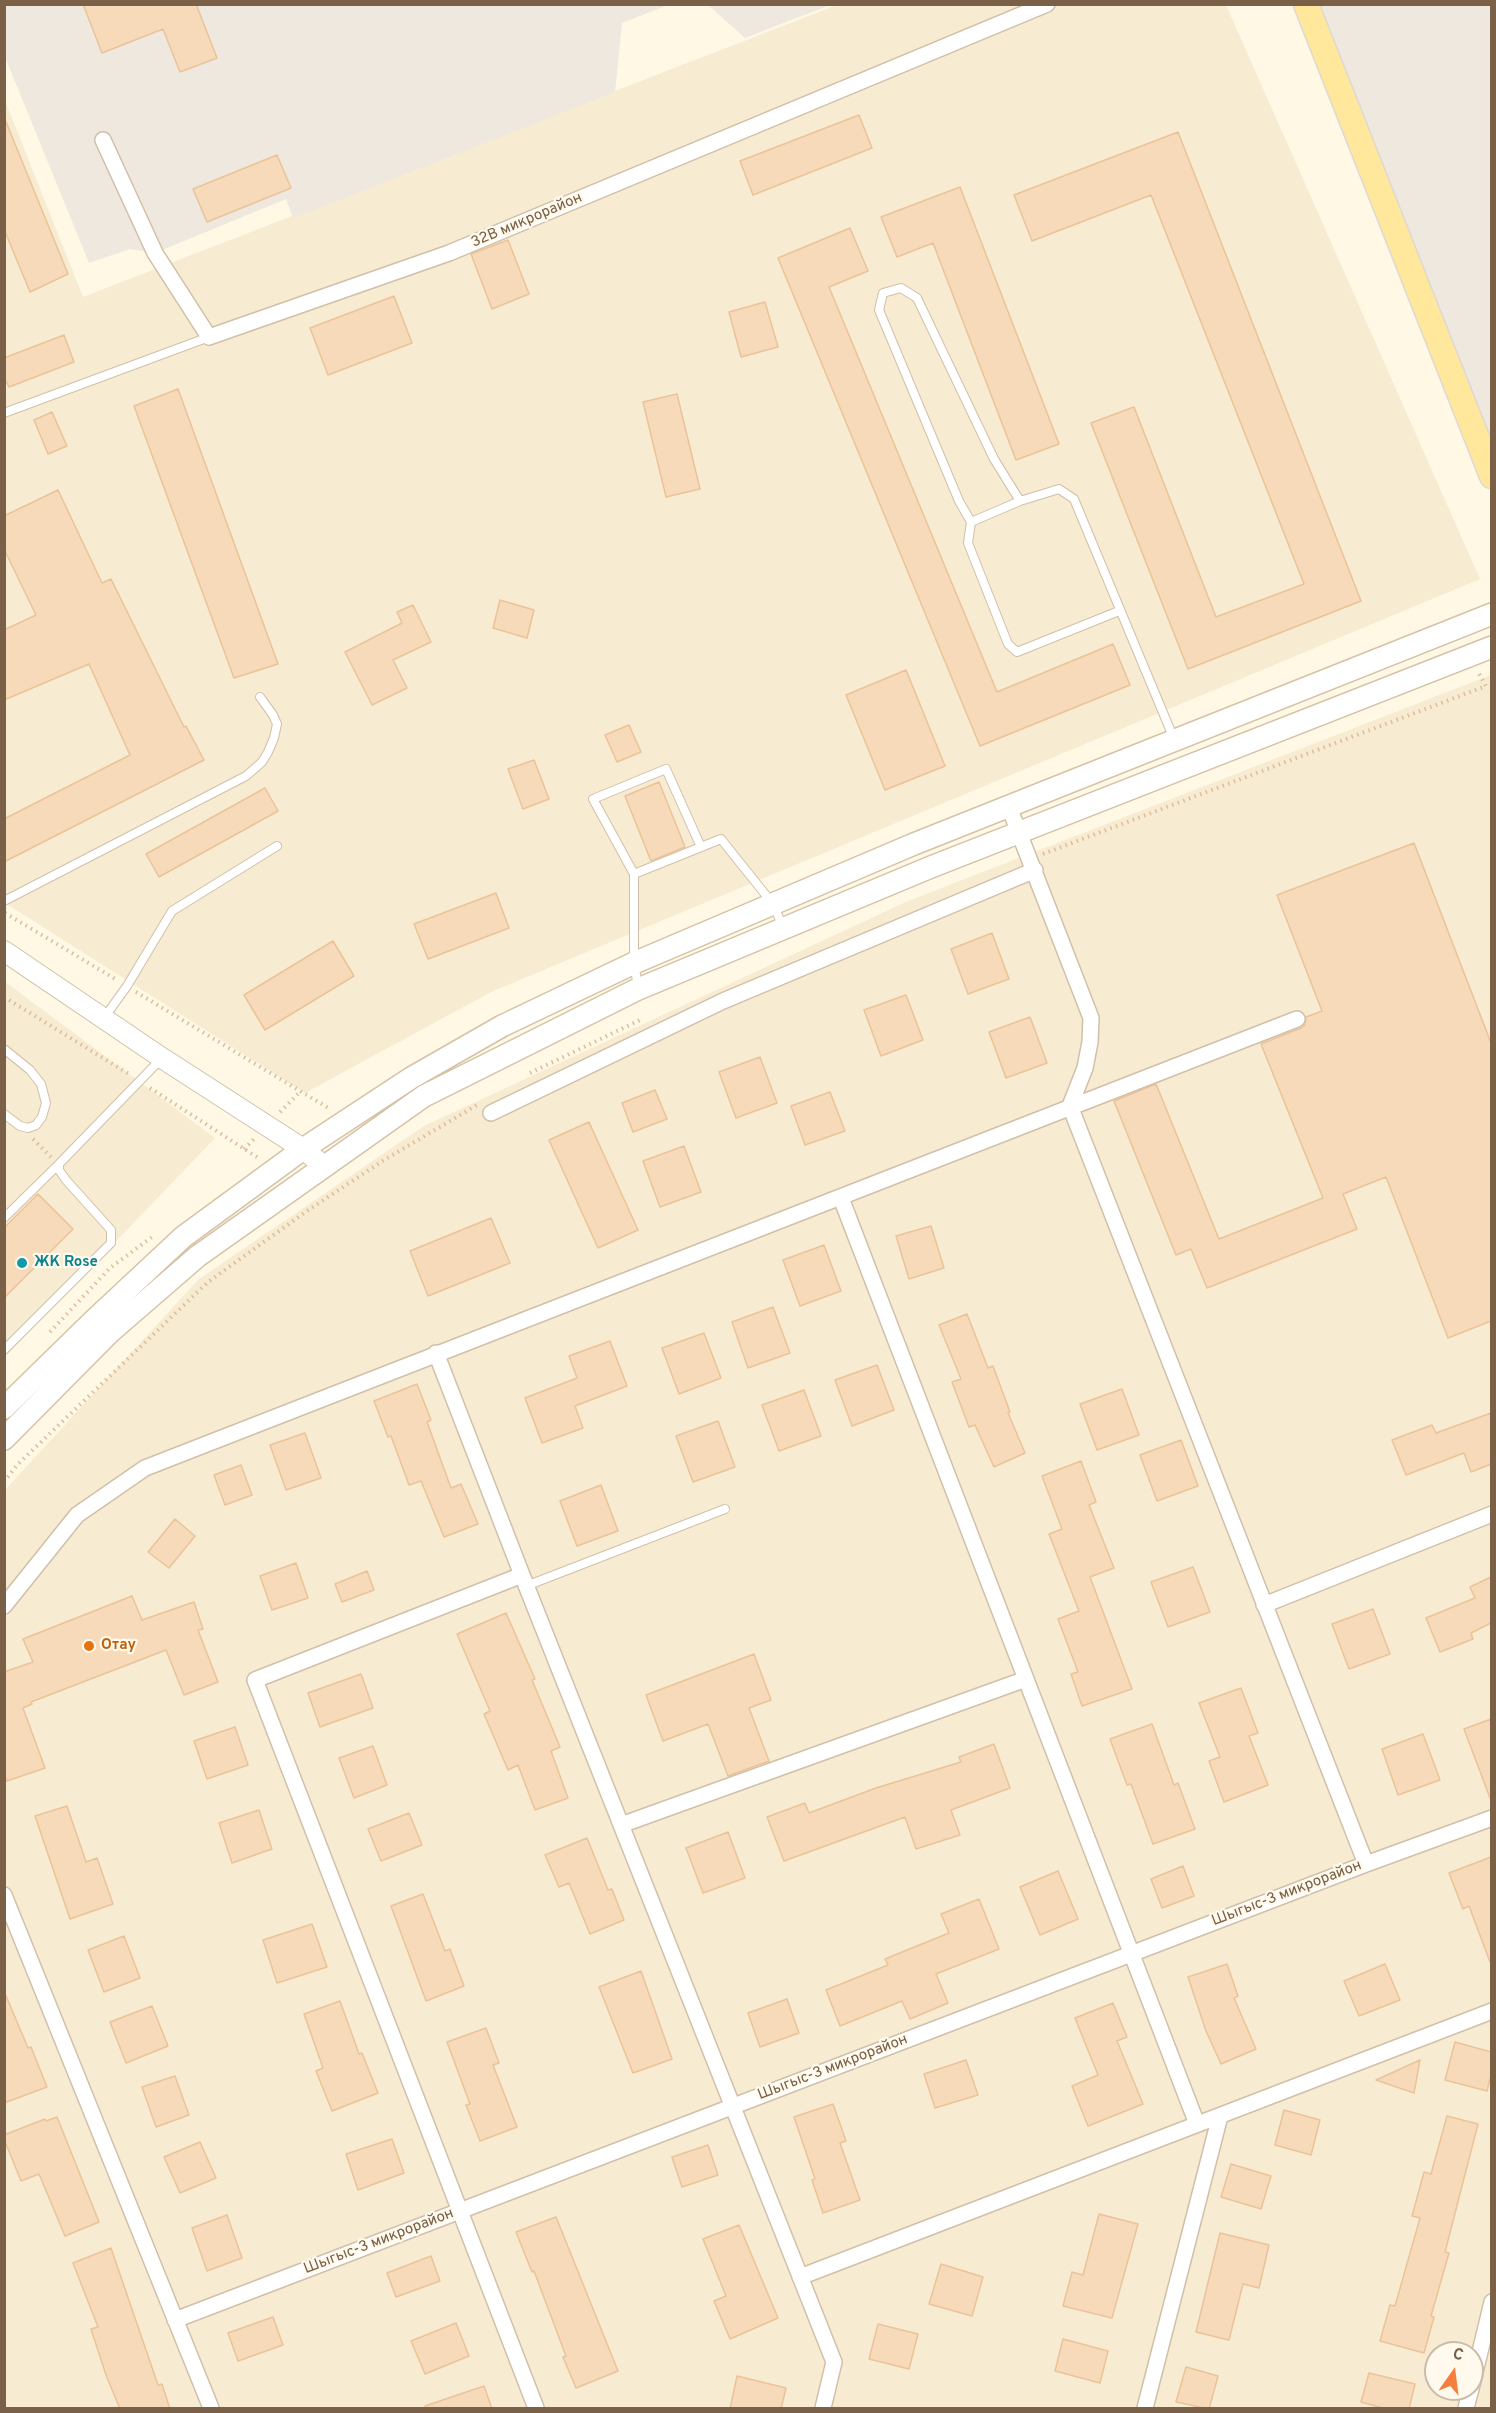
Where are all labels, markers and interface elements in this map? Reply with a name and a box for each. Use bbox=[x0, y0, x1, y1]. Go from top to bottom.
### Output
street label: 32В микрорайон bbox=[469, 190, 585, 252]
place label: ЖК Rose bbox=[34, 1254, 98, 1272]
marker: ЖК Rose bbox=[15, 1256, 29, 1270]
place label: Отау bbox=[101, 1637, 136, 1655]
marker: Отау bbox=[82, 1639, 96, 1653]
street label: Шыгыс-3 микрорайон bbox=[1209, 1857, 1365, 1931]
street label: Шыгыс-3 микрорайон bbox=[755, 2031, 911, 2105]
street label: Шыгыс-3 микрорайон bbox=[301, 2205, 457, 2279]
north arrow bbox=[1424, 2341, 1484, 2401]
text: С bbox=[1450, 2345, 1465, 2366]

